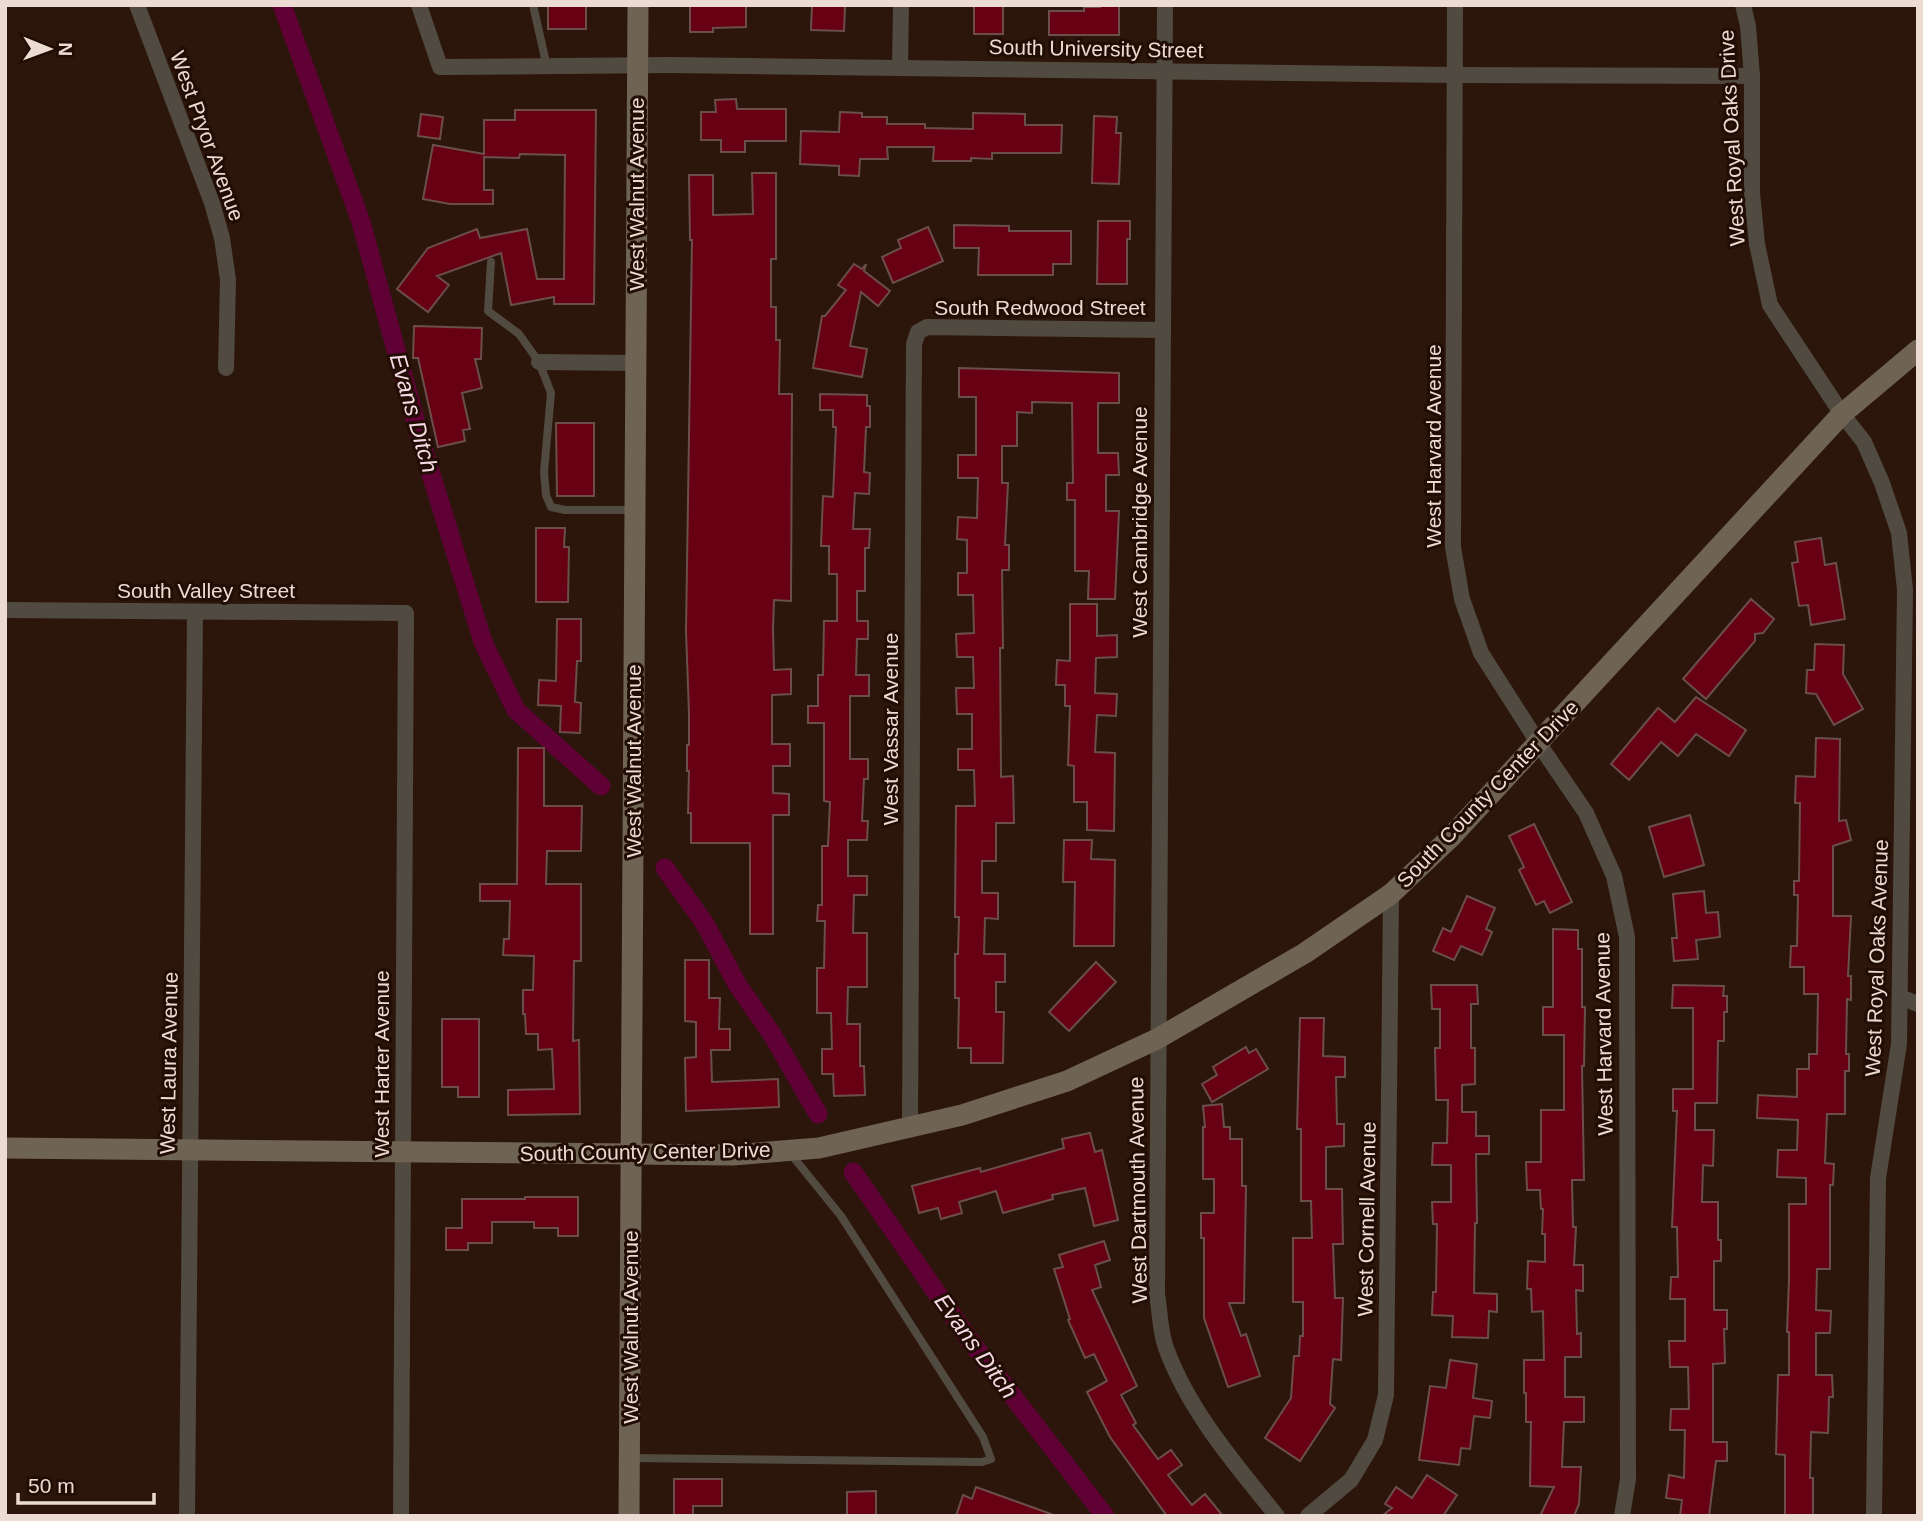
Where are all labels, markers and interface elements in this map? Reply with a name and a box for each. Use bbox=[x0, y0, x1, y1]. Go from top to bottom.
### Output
north arrow bbox=[14, 14, 84, 84]
street label: West Royal Oaks Drive bbox=[1714, 29, 1749, 247]
street label: South University Street bbox=[988, 35, 1204, 62]
text: N bbox=[55, 42, 76, 56]
street label: West Pryor Avenue bbox=[166, 48, 249, 224]
street label: West Walnut Avenue bbox=[625, 97, 648, 291]
street label: South Redwood Street bbox=[934, 296, 1146, 319]
street label: West Harvard Avenue bbox=[1422, 344, 1445, 548]
water label: Evans Ditch bbox=[385, 350, 443, 476]
street label: West Cambridge Avenue bbox=[1128, 406, 1151, 638]
street label: South Valley Street bbox=[117, 579, 295, 602]
street label: West Vassar Avenue bbox=[879, 633, 902, 825]
street label: West Walnut Avenue bbox=[622, 664, 645, 858]
street label: South County Center Drive bbox=[1392, 695, 1583, 892]
street label: West Royal Oaks Avenue bbox=[1861, 839, 1892, 1077]
street label: West Harvard Avenue bbox=[1590, 932, 1617, 1136]
street label: West Harter Avenue bbox=[370, 970, 393, 1158]
street label: West Laura Avenue bbox=[155, 972, 182, 1154]
street label: West Dartmouth Avenue bbox=[1124, 1076, 1151, 1304]
street label: West Cornell Avenue bbox=[1353, 1121, 1380, 1317]
street label: South County Center Drive bbox=[519, 1138, 771, 1165]
street label: West Walnut Avenue bbox=[619, 1230, 642, 1424]
water label: Evans Ditch bbox=[929, 1289, 1023, 1403]
scale bar bbox=[18, 1462, 154, 1506]
text: 50 m bbox=[28, 1474, 75, 1497]

